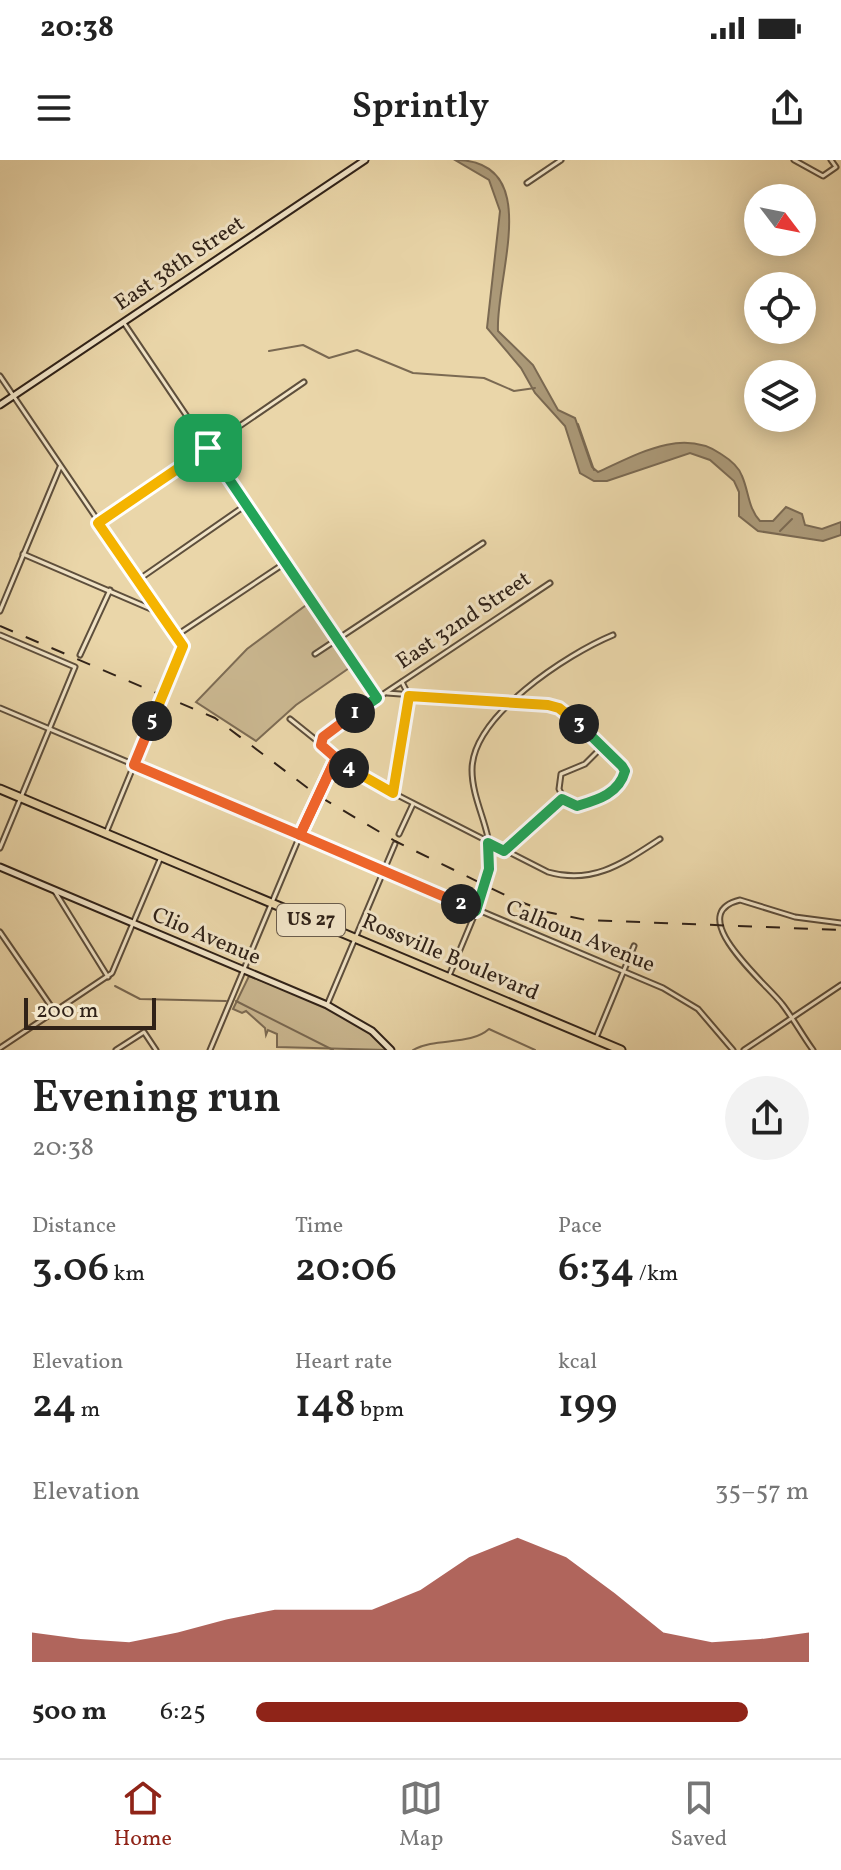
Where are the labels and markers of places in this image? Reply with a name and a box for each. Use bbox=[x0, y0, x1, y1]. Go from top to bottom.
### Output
pin bbox=[174, 414, 242, 482]
pin: 1 bbox=[335, 693, 375, 733]
pin: 5 bbox=[132, 701, 172, 741]
pin: 3 bbox=[559, 704, 599, 744]
pin: 4 bbox=[329, 748, 369, 788]
pin: 2 bbox=[441, 884, 481, 924]

